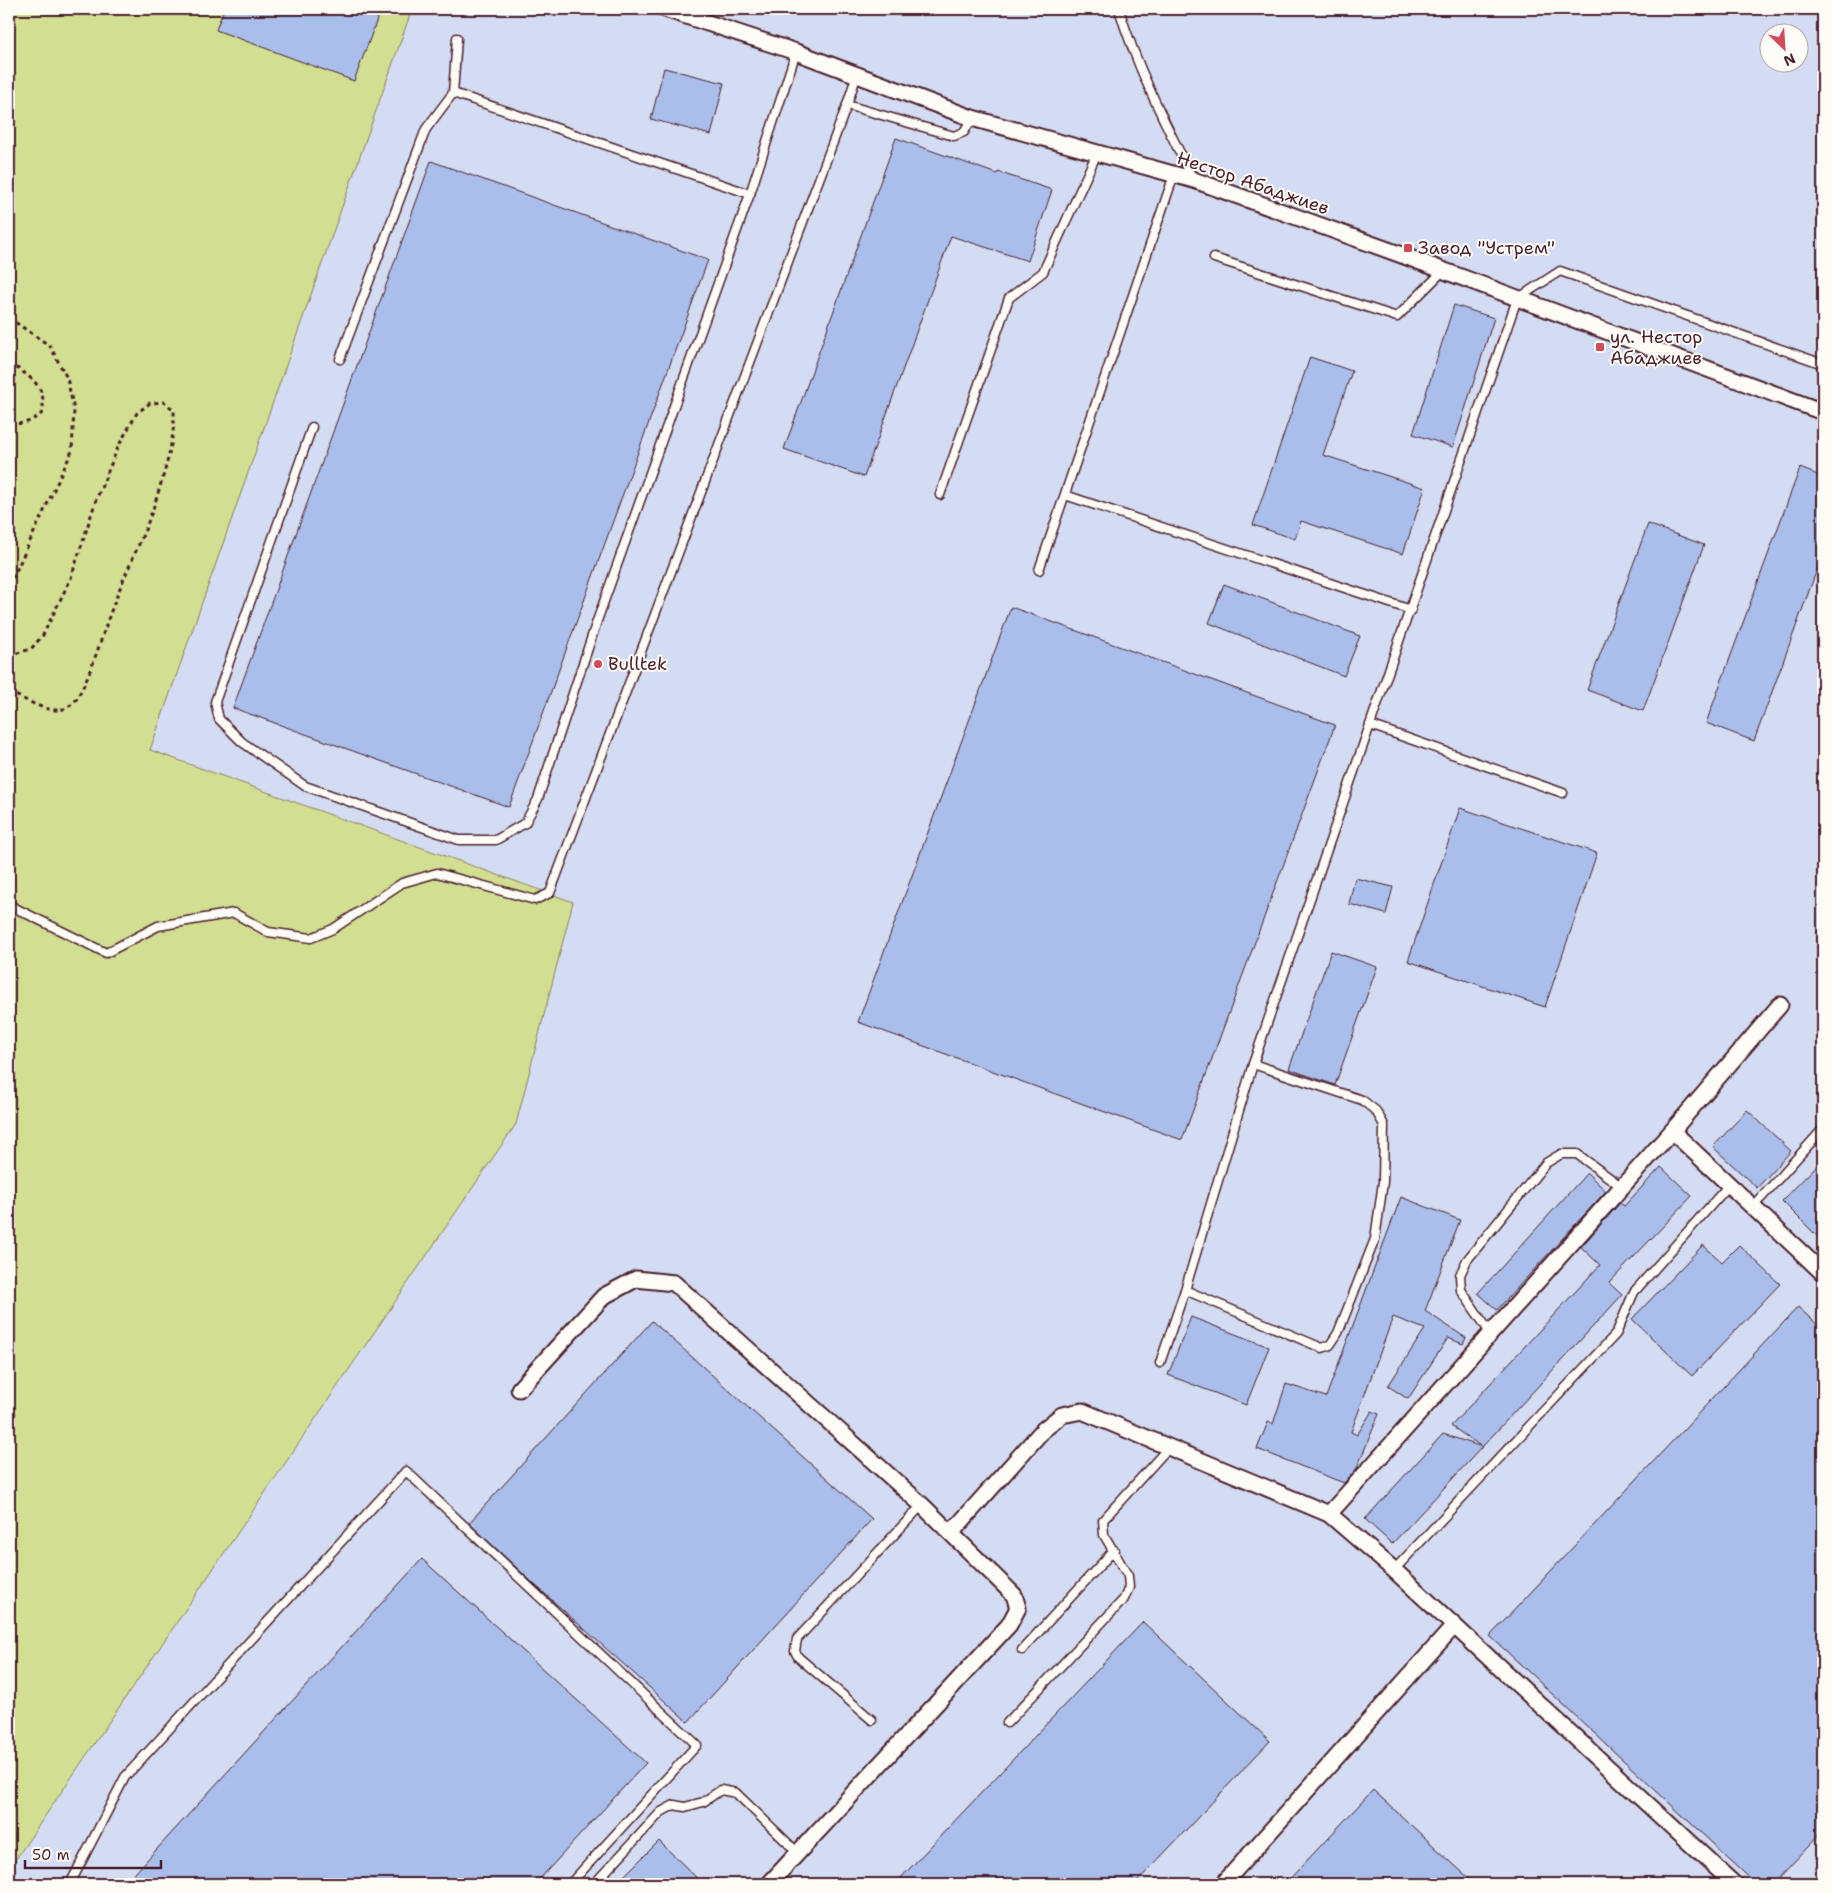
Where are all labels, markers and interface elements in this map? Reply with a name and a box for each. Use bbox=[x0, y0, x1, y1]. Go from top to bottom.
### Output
north arrow bbox=[1760, 22, 1810, 72]
text: N bbox=[1781, 49, 1798, 70]
street label: Нестор Абаджиев bbox=[1174, 146, 1332, 220]
place label: Завод "Устрем" bbox=[1418, 236, 1555, 260]
marker: Завод "Устрем" bbox=[1402, 242, 1414, 254]
place label: ул. Нестор Абаджиев bbox=[1610, 325, 1703, 370]
marker: ул. Нестор Абаджиев bbox=[1594, 341, 1606, 353]
place label: Bulltek bbox=[608, 652, 667, 676]
marker: Bulltek bbox=[592, 658, 604, 670]
scale bar bbox=[25, 1838, 161, 1870]
text: 50 m bbox=[32, 1845, 70, 1865]

